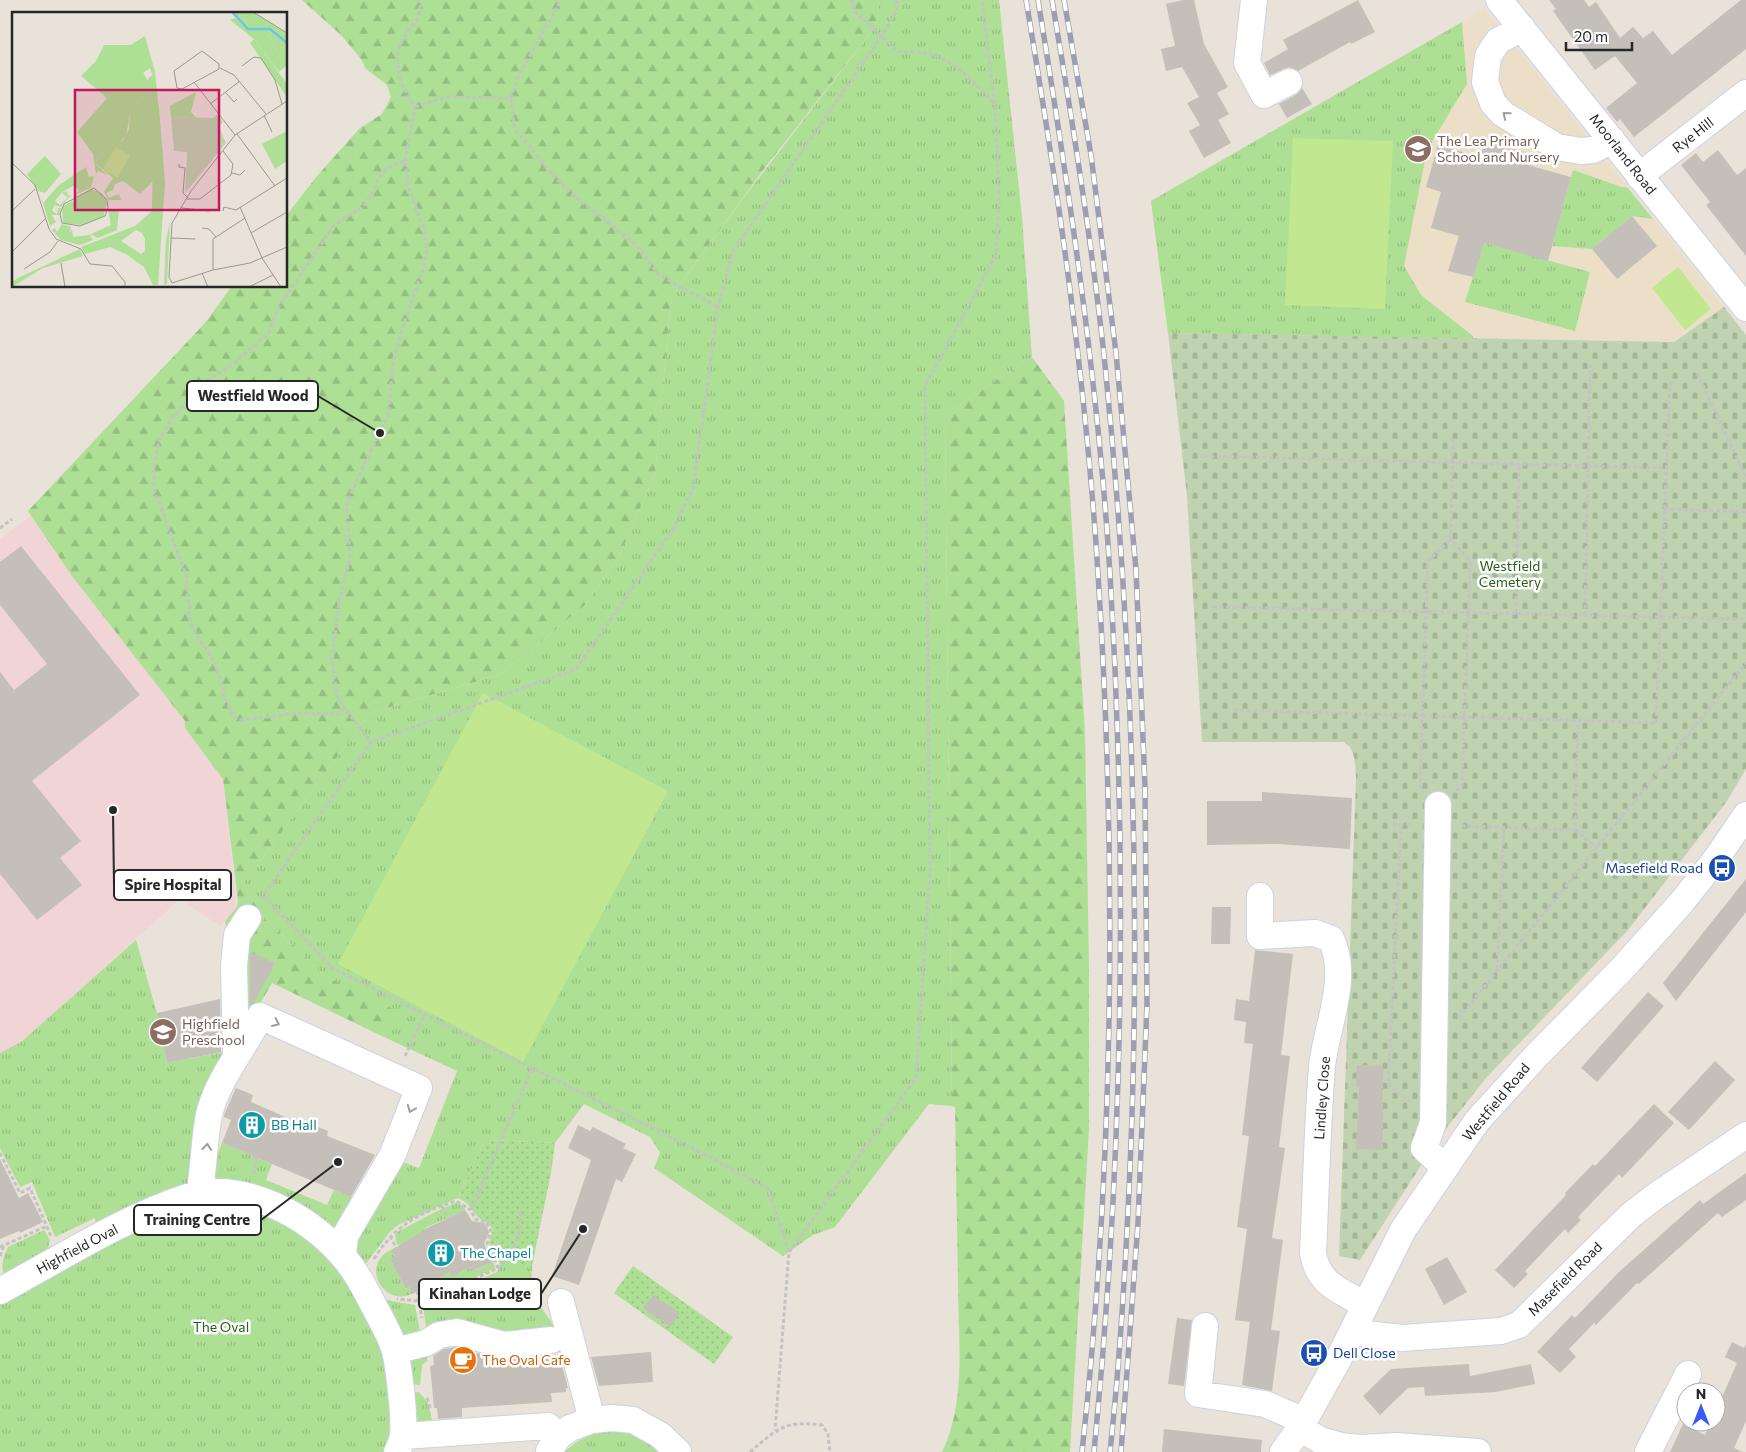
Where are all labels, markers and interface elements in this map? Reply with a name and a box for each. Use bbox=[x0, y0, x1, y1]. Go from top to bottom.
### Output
inset map bbox=[12, 12, 288, 288]
scale bar bbox=[1566, 20, 1632, 52]
text: 20 m bbox=[1574, 27, 1608, 45]
street label: Moorland Road bbox=[1587, 110, 1660, 198]
one-way arrow bbox=[1502, 111, 1511, 120]
street label: Rye Hill bbox=[1669, 113, 1717, 156]
place label: The Lea Primary School and Nursery bbox=[1437, 132, 1560, 165]
school or university icon: The Lea Primary School and Nursery bbox=[1403, 134, 1433, 164]
callout: Westfield Wood bbox=[187, 381, 318, 411]
text: Westfield Wood bbox=[197, 386, 309, 404]
park label: Westfield Cemetery bbox=[1479, 557, 1541, 590]
bus stop icon: Masefield Road bbox=[1707, 853, 1737, 883]
place label: Masefield Road bbox=[1605, 859, 1703, 876]
callout: Spire Hospital bbox=[114, 870, 231, 900]
text: Spire Hospital bbox=[124, 875, 222, 893]
place label: Highfield Preschool bbox=[182, 1015, 245, 1048]
school or university icon: Highfield Preschool bbox=[148, 1017, 178, 1047]
one-way arrow bbox=[271, 1017, 280, 1028]
street label: Lindley Close bbox=[1310, 1056, 1333, 1140]
street label: Westfield Road bbox=[1458, 1059, 1533, 1144]
one-way arrow bbox=[407, 1104, 417, 1113]
building icon: BB Hall bbox=[237, 1110, 267, 1140]
place label: BB Hall bbox=[271, 1116, 317, 1133]
one-way arrow bbox=[201, 1143, 212, 1151]
callout: Training Centre bbox=[134, 1205, 261, 1235]
text: Training Centre bbox=[144, 1210, 250, 1228]
street label: Highfield Oval bbox=[33, 1220, 120, 1277]
building icon: The Chapel bbox=[426, 1238, 456, 1268]
street label: Masefield Road bbox=[1524, 1238, 1605, 1319]
place label: The Chapel bbox=[460, 1244, 531, 1261]
callout: Kinahan Lodge bbox=[419, 1279, 541, 1309]
text: Kinahan Lodge bbox=[429, 1284, 531, 1302]
park label: The Oval bbox=[193, 1318, 249, 1335]
bus stop icon: Dell Close bbox=[1299, 1338, 1329, 1368]
place label: Dell Close bbox=[1333, 1344, 1396, 1361]
cafe icon: The Oval Cafe bbox=[448, 1345, 478, 1375]
place label: The Oval Cafe bbox=[482, 1351, 571, 1368]
north arrow bbox=[1676, 1382, 1726, 1432]
text: N bbox=[1696, 1385, 1706, 1402]

